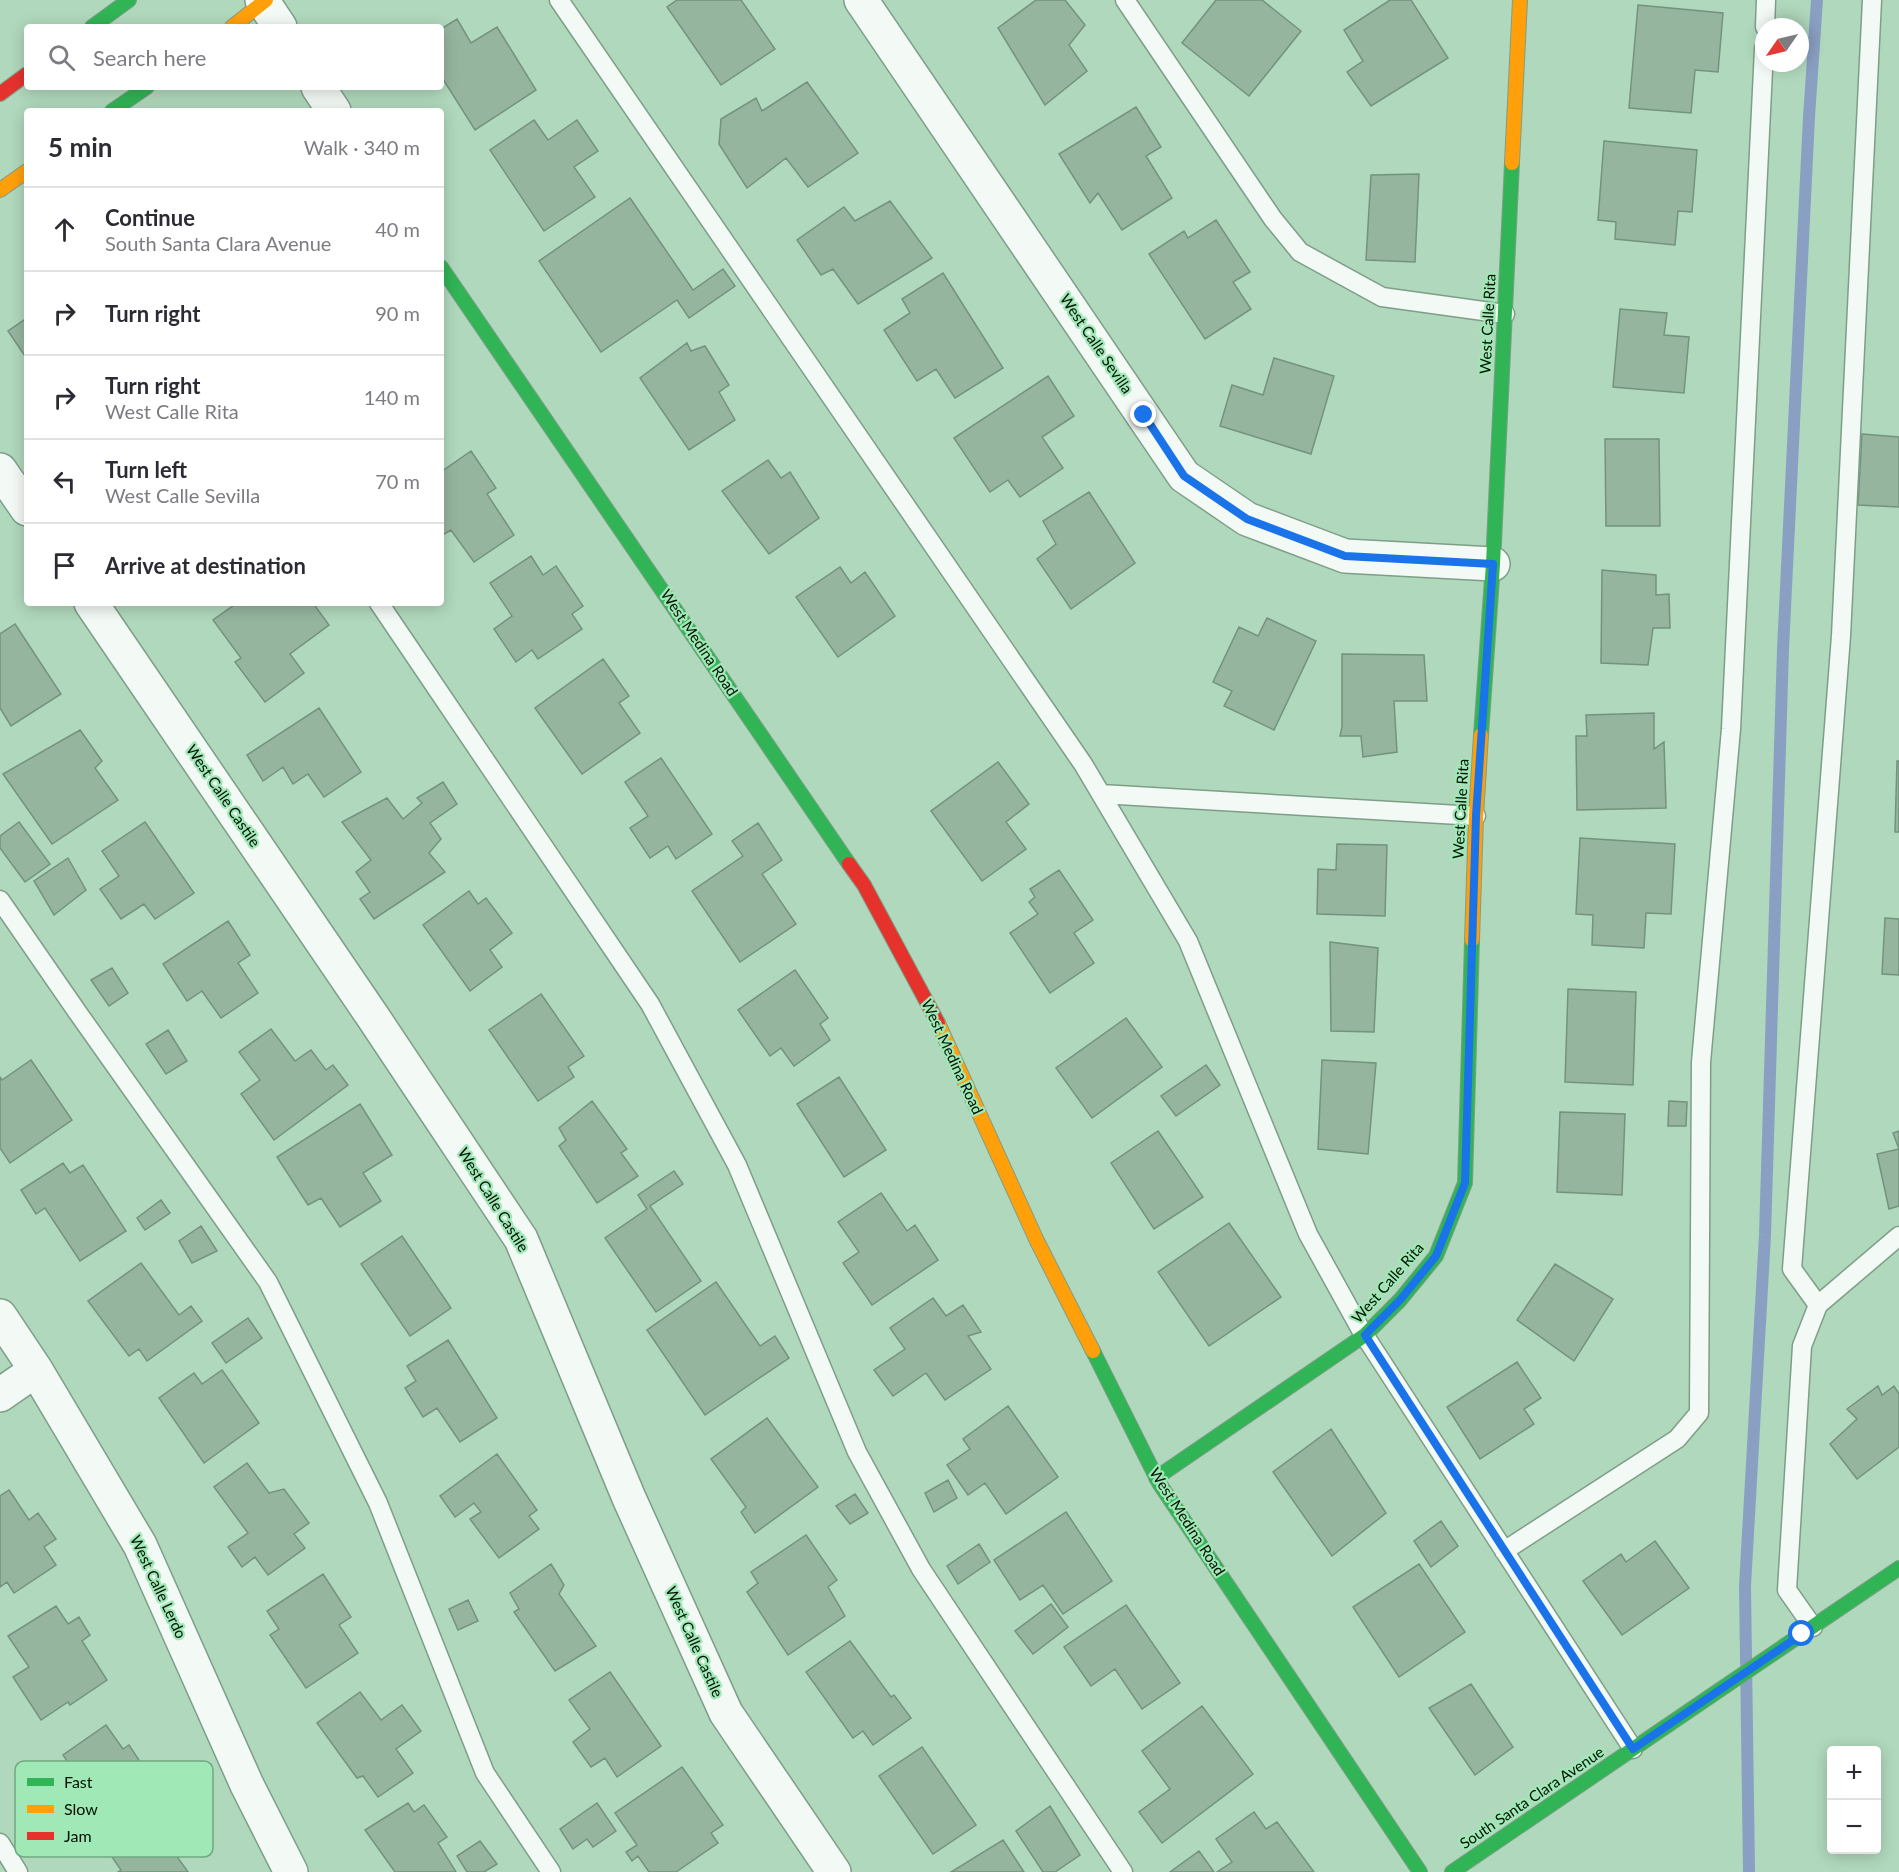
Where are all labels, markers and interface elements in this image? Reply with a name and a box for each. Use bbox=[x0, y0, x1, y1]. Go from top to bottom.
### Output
north arrow bbox=[1755, 18, 1809, 72]
search box bbox=[24, 24, 444, 90]
icon: search bbox=[45, 41, 78, 74]
text: Search here bbox=[93, 44, 206, 71]
text: 5 min bbox=[48, 131, 112, 163]
text: Walk · 340 m bbox=[304, 135, 420, 159]
text: Continue bbox=[105, 204, 195, 231]
icon: ahead bbox=[48, 213, 81, 246]
text: 40 m bbox=[375, 217, 420, 241]
text: South Santa Clara Avenue bbox=[105, 231, 331, 255]
street label: West Calle Rita bbox=[1475, 273, 1499, 375]
street label: West Calle Sevilla bbox=[1057, 290, 1137, 397]
icon: right bbox=[48, 297, 81, 330]
text: Turn right bbox=[105, 300, 200, 327]
text: 90 m bbox=[375, 301, 420, 325]
text: Turn right bbox=[105, 372, 200, 399]
icon: right bbox=[48, 381, 81, 414]
text: 140 m bbox=[364, 385, 420, 409]
text: West Calle Rita bbox=[105, 399, 239, 423]
route end bbox=[1130, 401, 1156, 427]
text: Turn left bbox=[105, 456, 187, 483]
icon: left bbox=[48, 465, 81, 498]
text: 70 m bbox=[375, 469, 420, 493]
text: West Calle Sevilla bbox=[105, 483, 260, 507]
icon: arrive bbox=[48, 549, 81, 582]
text: Arrive at destination bbox=[105, 552, 306, 579]
street label: West Medina Road bbox=[657, 586, 742, 699]
street label: West Calle Castile bbox=[183, 741, 265, 850]
street label: West Calle Rita bbox=[1448, 758, 1472, 860]
street label: West Medina Road bbox=[918, 996, 987, 1117]
street label: West Calle Castile bbox=[455, 1144, 533, 1255]
street label: West Calle Rita bbox=[1348, 1239, 1427, 1326]
street label: West Medina Road bbox=[1146, 1464, 1229, 1579]
street label: West Calle Lerdo bbox=[127, 1532, 191, 1641]
street label: West Calle Castile bbox=[662, 1583, 727, 1700]
route start bbox=[1788, 1620, 1814, 1646]
street label: South Santa Clara Avenue bbox=[1456, 1742, 1607, 1852]
map controls bbox=[1827, 1746, 1881, 1854]
button: + bbox=[1827, 1746, 1881, 1800]
legend bbox=[15, 1761, 213, 1857]
text: Fast bbox=[64, 1772, 93, 1791]
text: Slow bbox=[64, 1799, 98, 1818]
button: − bbox=[1827, 1800, 1881, 1854]
text: Jam bbox=[64, 1826, 92, 1845]

